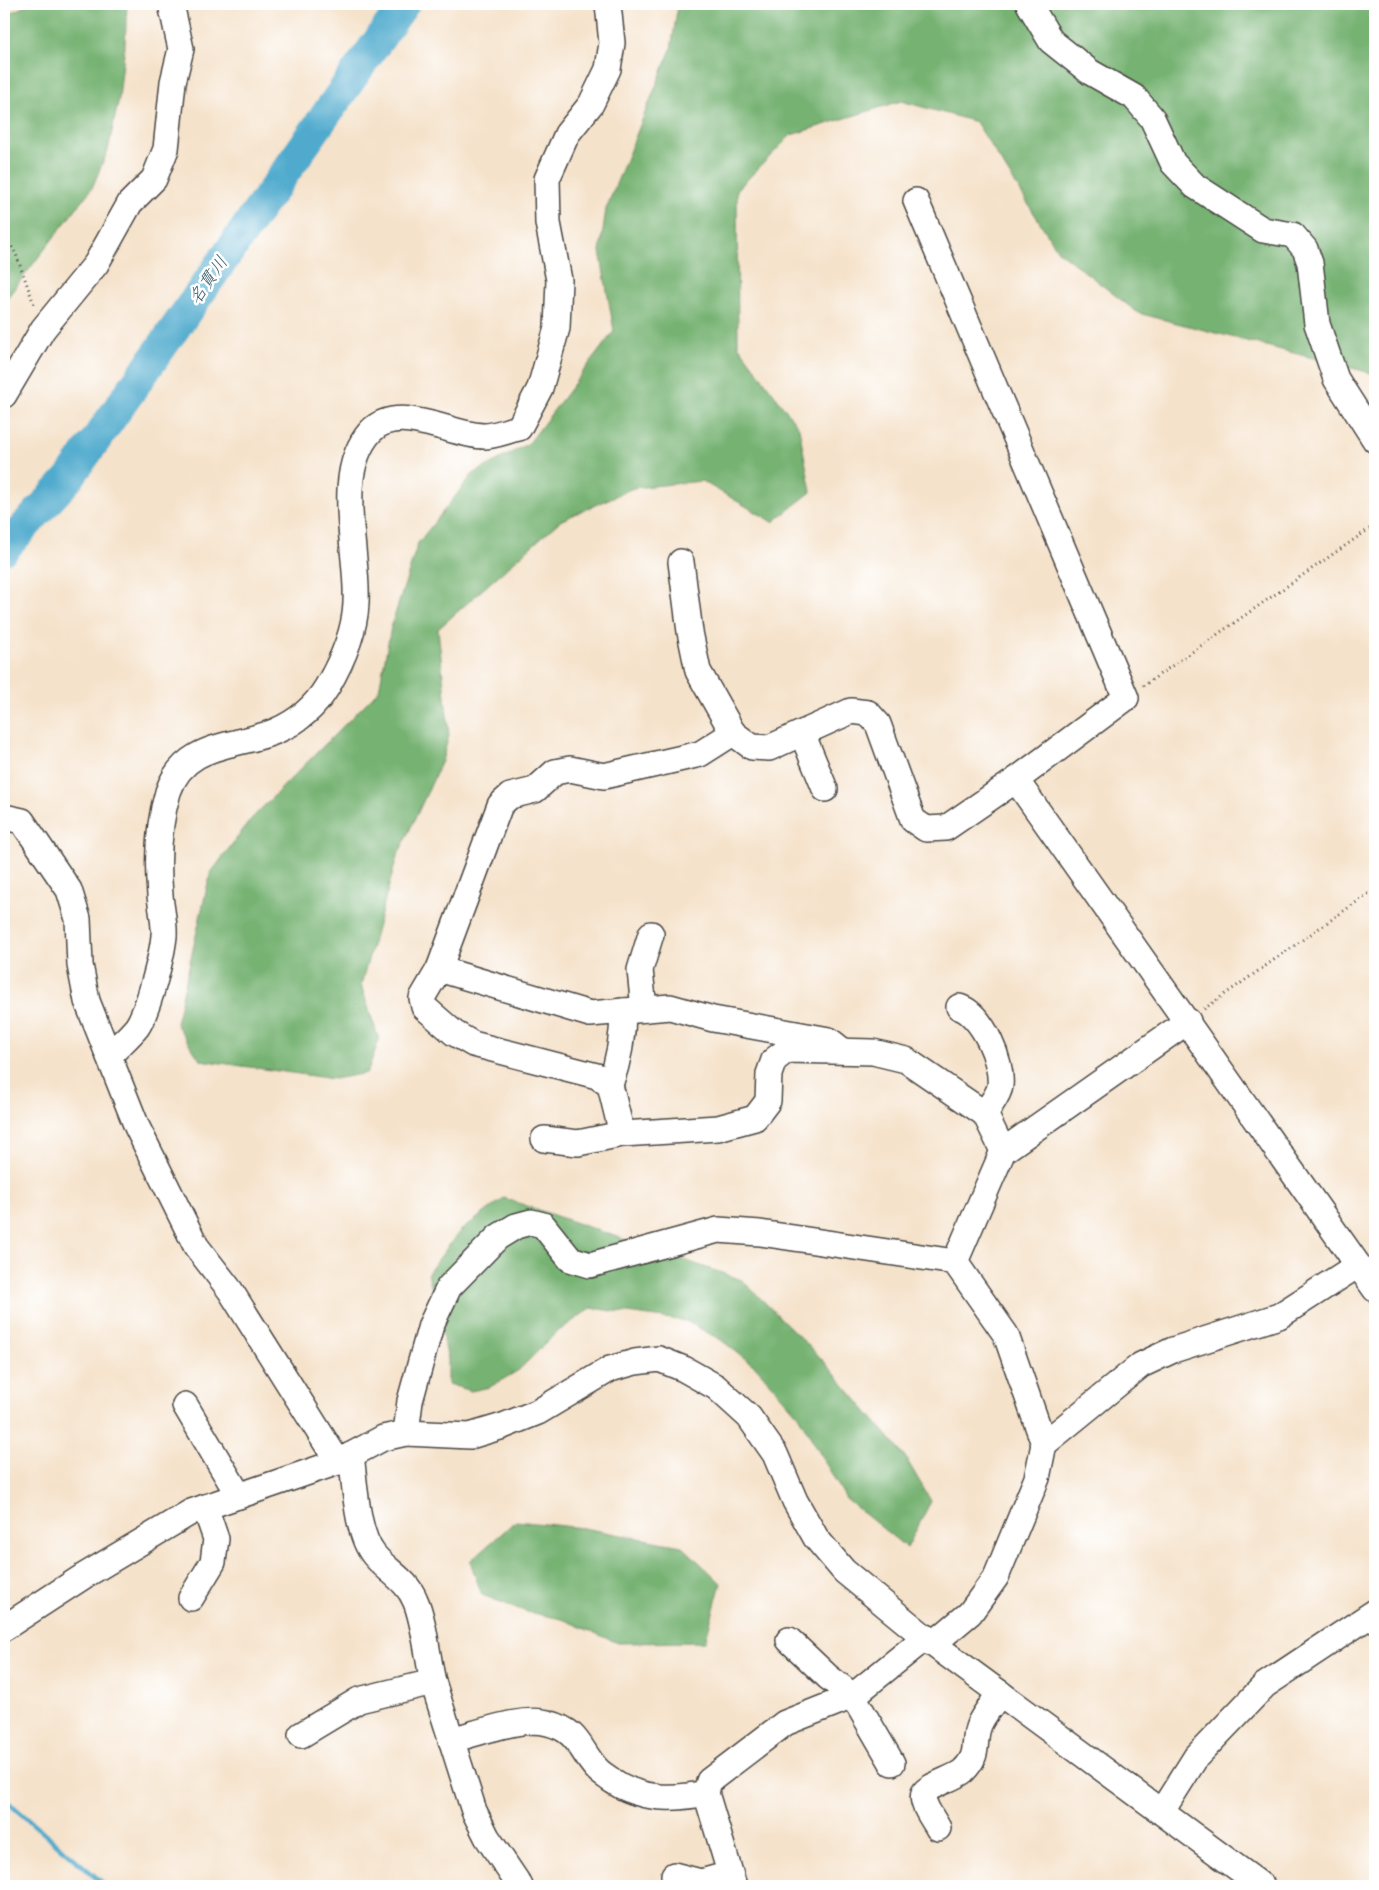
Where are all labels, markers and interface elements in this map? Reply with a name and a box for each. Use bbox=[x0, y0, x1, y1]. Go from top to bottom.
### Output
water label: 名貫川 bbox=[182, 250, 232, 308]

